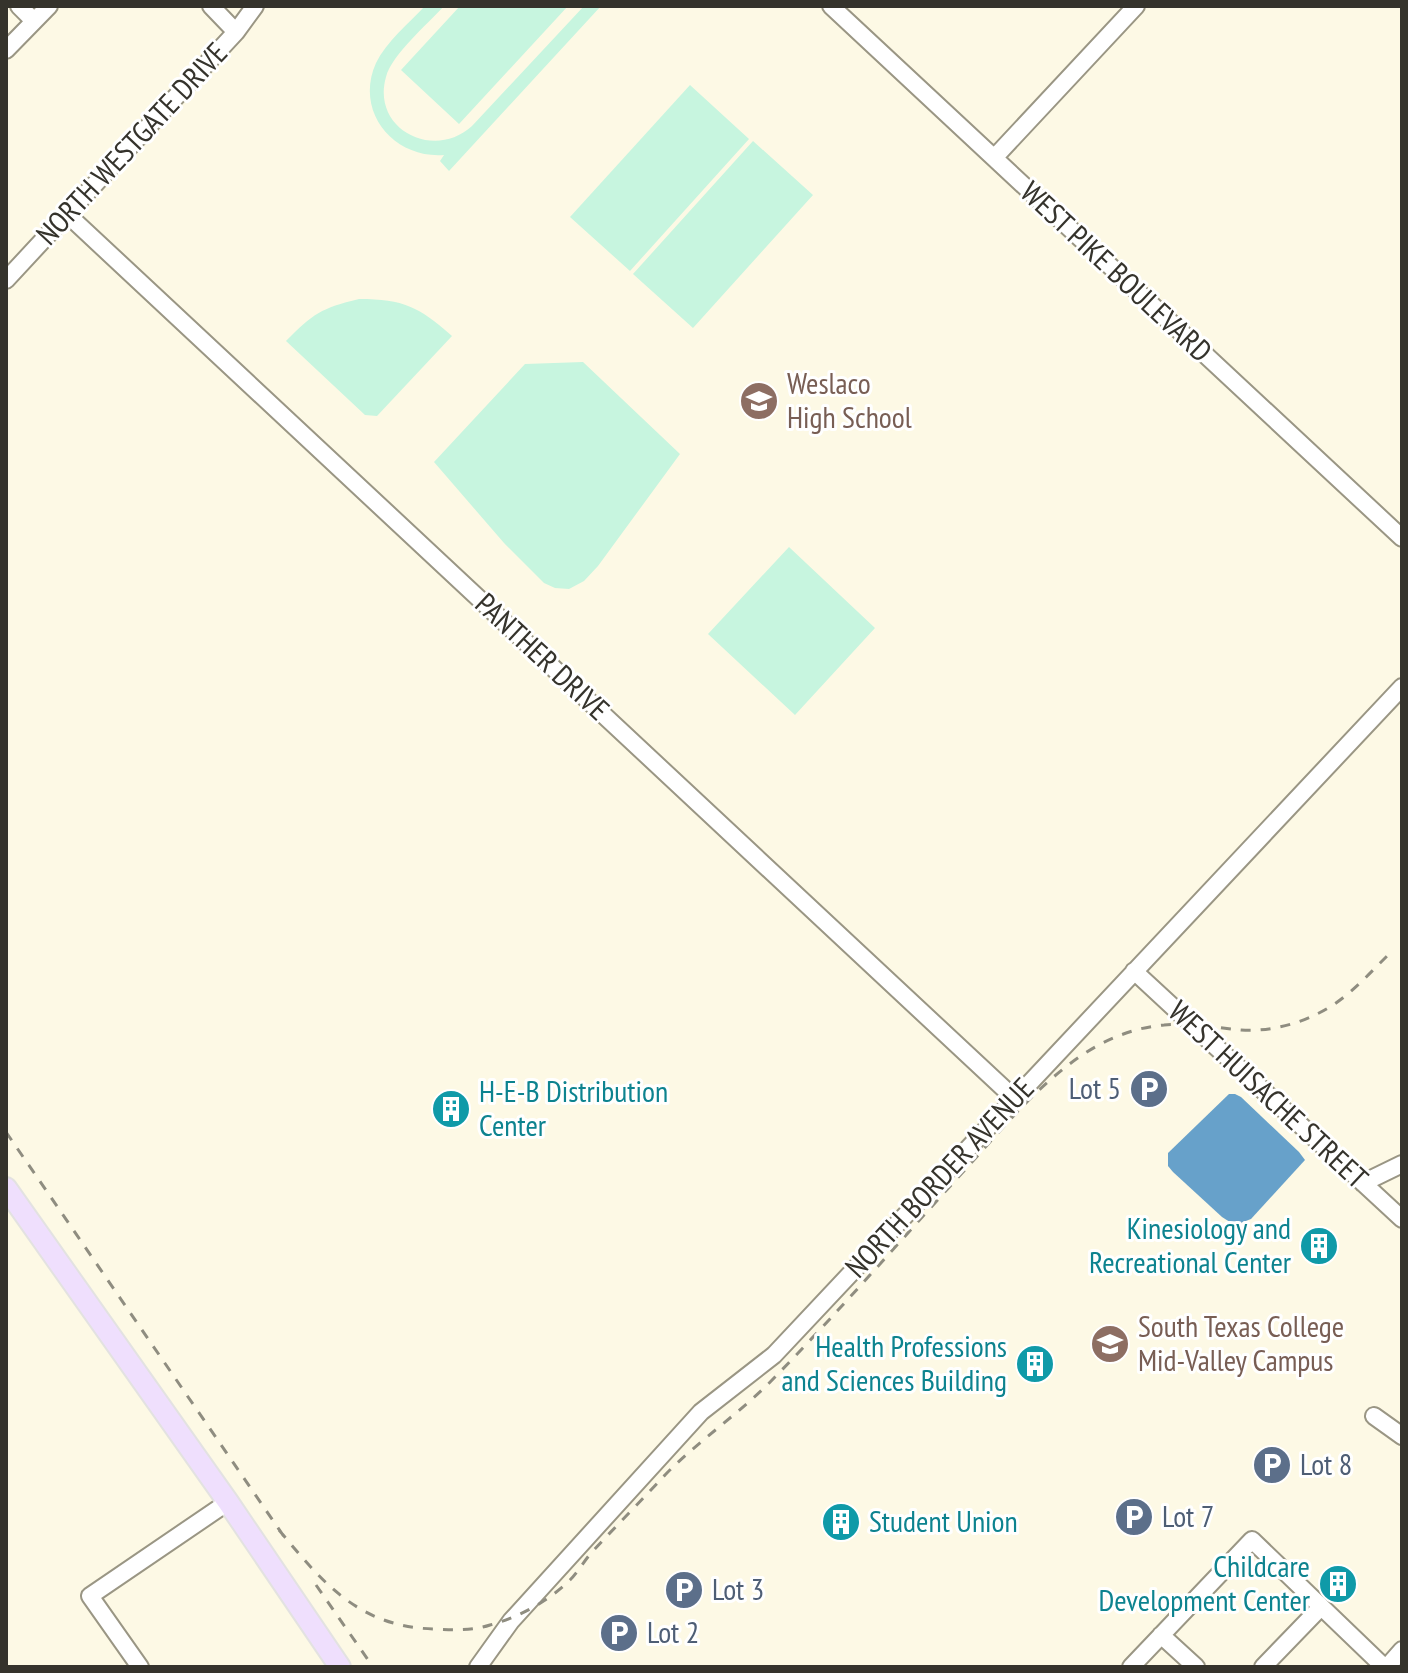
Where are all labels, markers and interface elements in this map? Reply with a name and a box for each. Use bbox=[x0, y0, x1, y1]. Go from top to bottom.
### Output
street label: NORTH WESTGATE DRIVE bbox=[27, 34, 235, 252]
street label: WEST PIKE BOULEVARD bbox=[1013, 172, 1221, 370]
place label: Weslaco High School bbox=[787, 363, 912, 436]
school or university icon: Weslaco High School bbox=[738, 380, 780, 422]
street label: PANTHER DRIVE bbox=[468, 584, 618, 728]
street label: WEST HUISACHE STREET bbox=[1161, 991, 1377, 1196]
place label: Lot 5 bbox=[1069, 1068, 1121, 1107]
parking icon: Lot 5 bbox=[1128, 1068, 1170, 1110]
street label: NORTH BORDER AVENUE bbox=[836, 1069, 1042, 1285]
place label: H-E-B Distribution Center bbox=[479, 1071, 668, 1144]
building icon: H-E-B Distribution Center bbox=[430, 1088, 472, 1130]
place label: Kinesiology and Recreational Center bbox=[1089, 1208, 1292, 1281]
building icon: Kinesiology and Recreational Center bbox=[1298, 1225, 1340, 1267]
place label: South Texas College Mid-Valley Campus bbox=[1138, 1306, 1344, 1379]
school or university icon: South Texas College Mid-Valley Campus bbox=[1089, 1323, 1131, 1365]
place label: Health Professions and Sciences Building bbox=[782, 1326, 1007, 1399]
building icon: Health Professions and Sciences Building bbox=[1014, 1343, 1056, 1385]
parking icon: Lot 8 bbox=[1251, 1444, 1293, 1486]
place label: Lot 8 bbox=[1300, 1444, 1352, 1483]
parking icon: Lot 7 bbox=[1113, 1496, 1155, 1538]
place label: Lot 7 bbox=[1162, 1496, 1214, 1535]
building icon: Student Union bbox=[820, 1501, 862, 1543]
place label: Student Union bbox=[869, 1501, 1018, 1540]
place label: Childcare Development Center bbox=[1099, 1546, 1311, 1619]
building icon: Childcare Development Center bbox=[1317, 1563, 1359, 1605]
parking icon: Lot 3 bbox=[663, 1569, 705, 1611]
place label: Lot 3 bbox=[712, 1569, 764, 1608]
parking icon: Lot 2 bbox=[598, 1612, 640, 1654]
place label: Lot 2 bbox=[647, 1612, 699, 1651]

